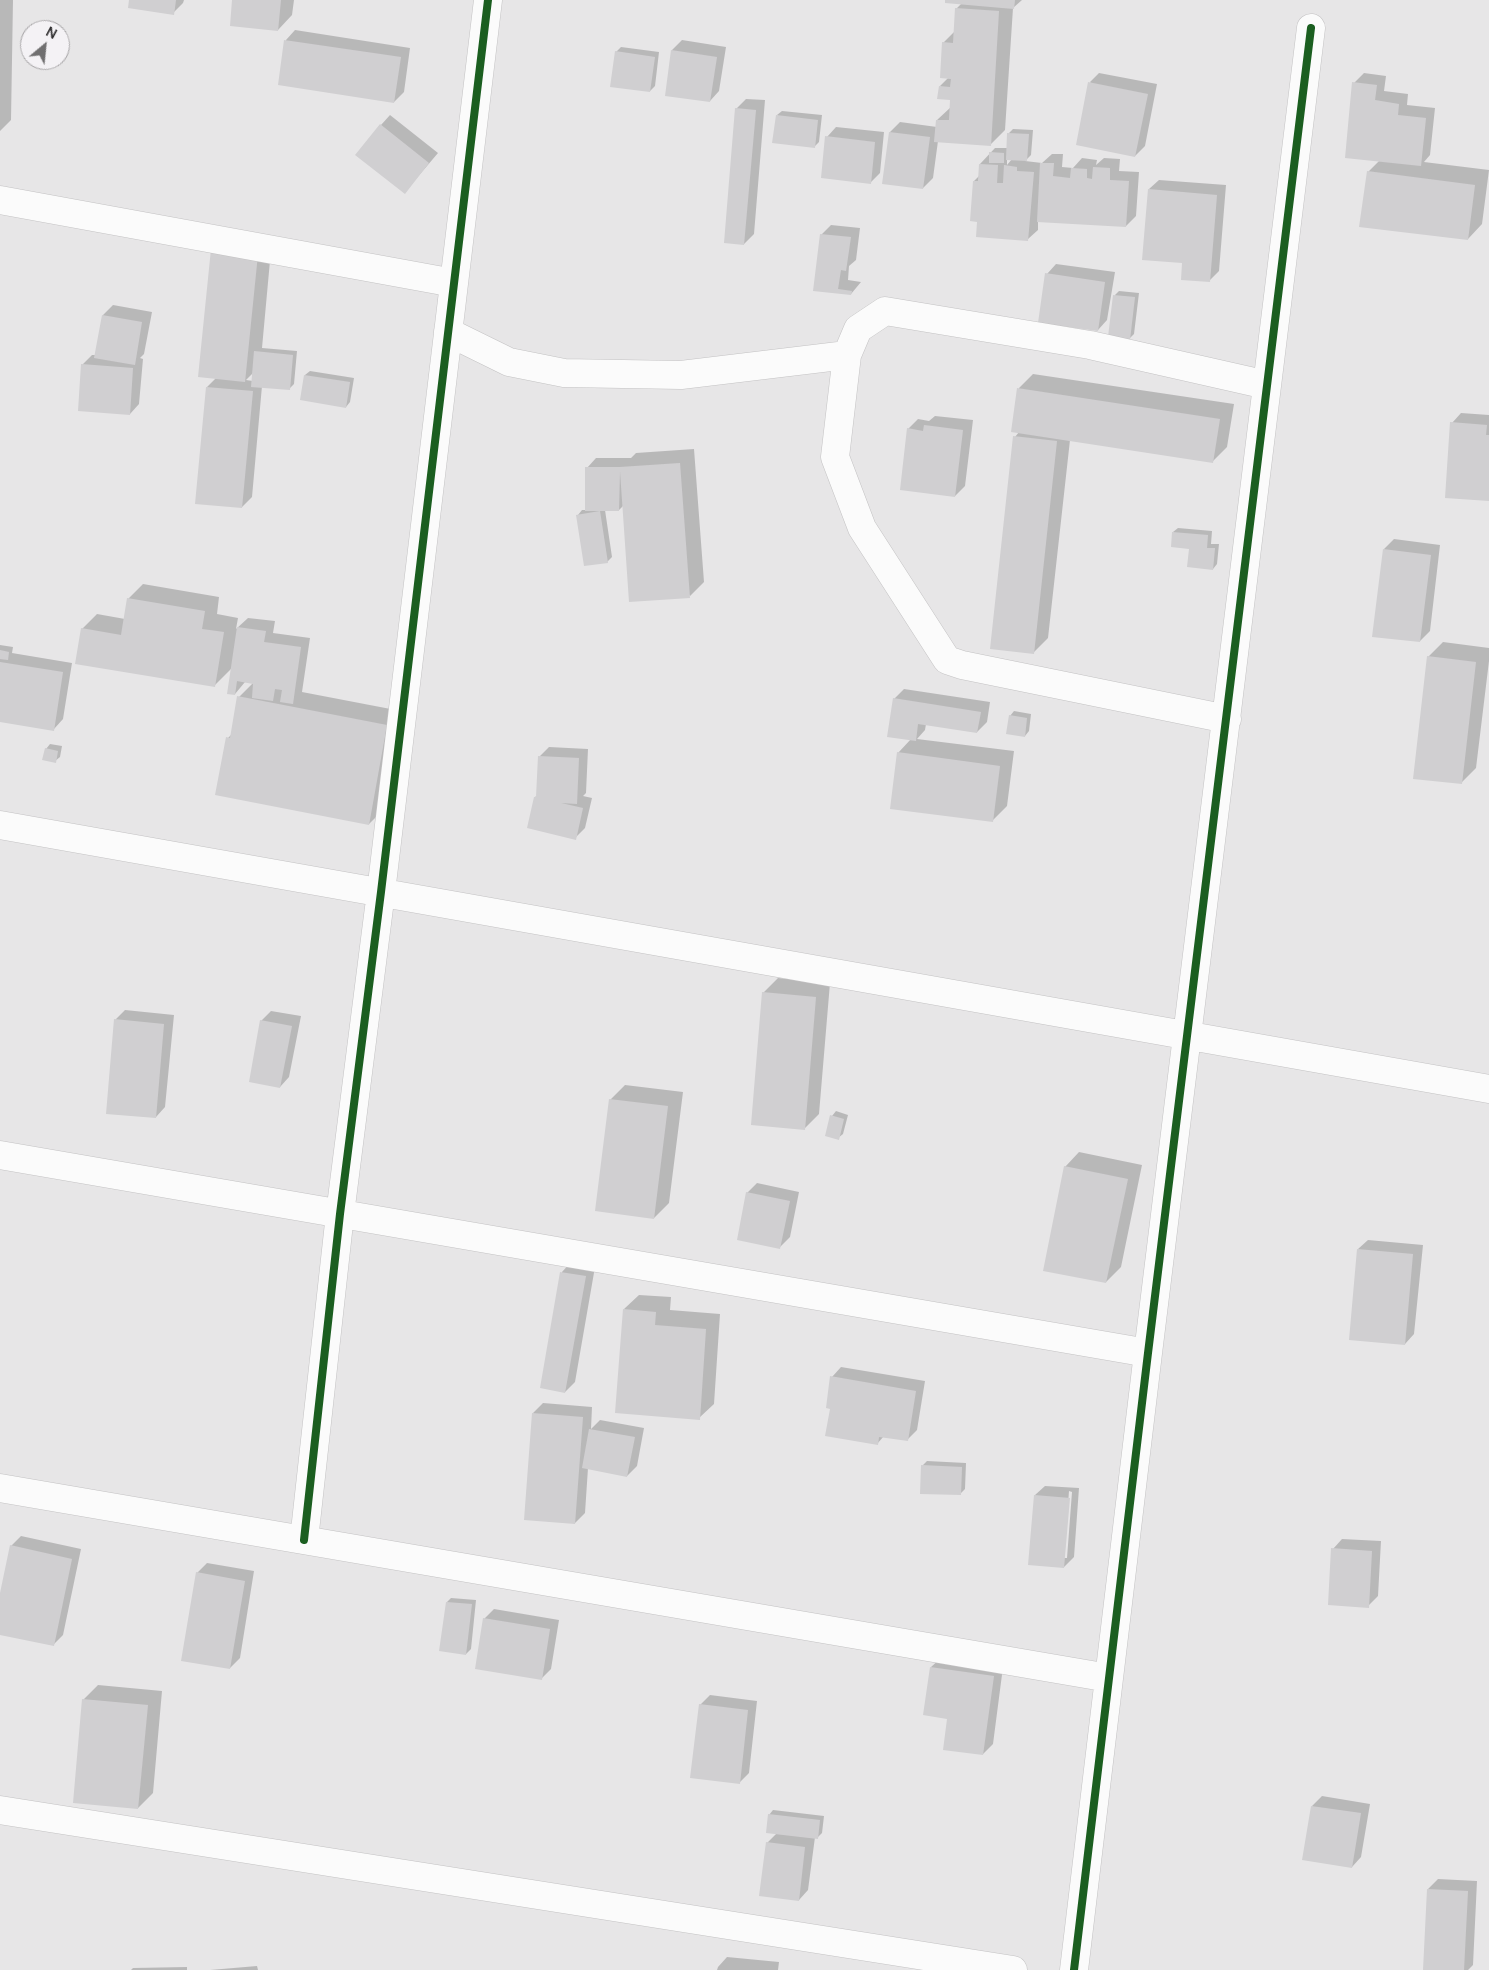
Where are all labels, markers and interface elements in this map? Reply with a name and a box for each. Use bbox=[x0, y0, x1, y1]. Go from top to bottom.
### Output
north arrow bbox=[20, 20, 70, 70]
text: N bbox=[43, 21, 61, 43]

